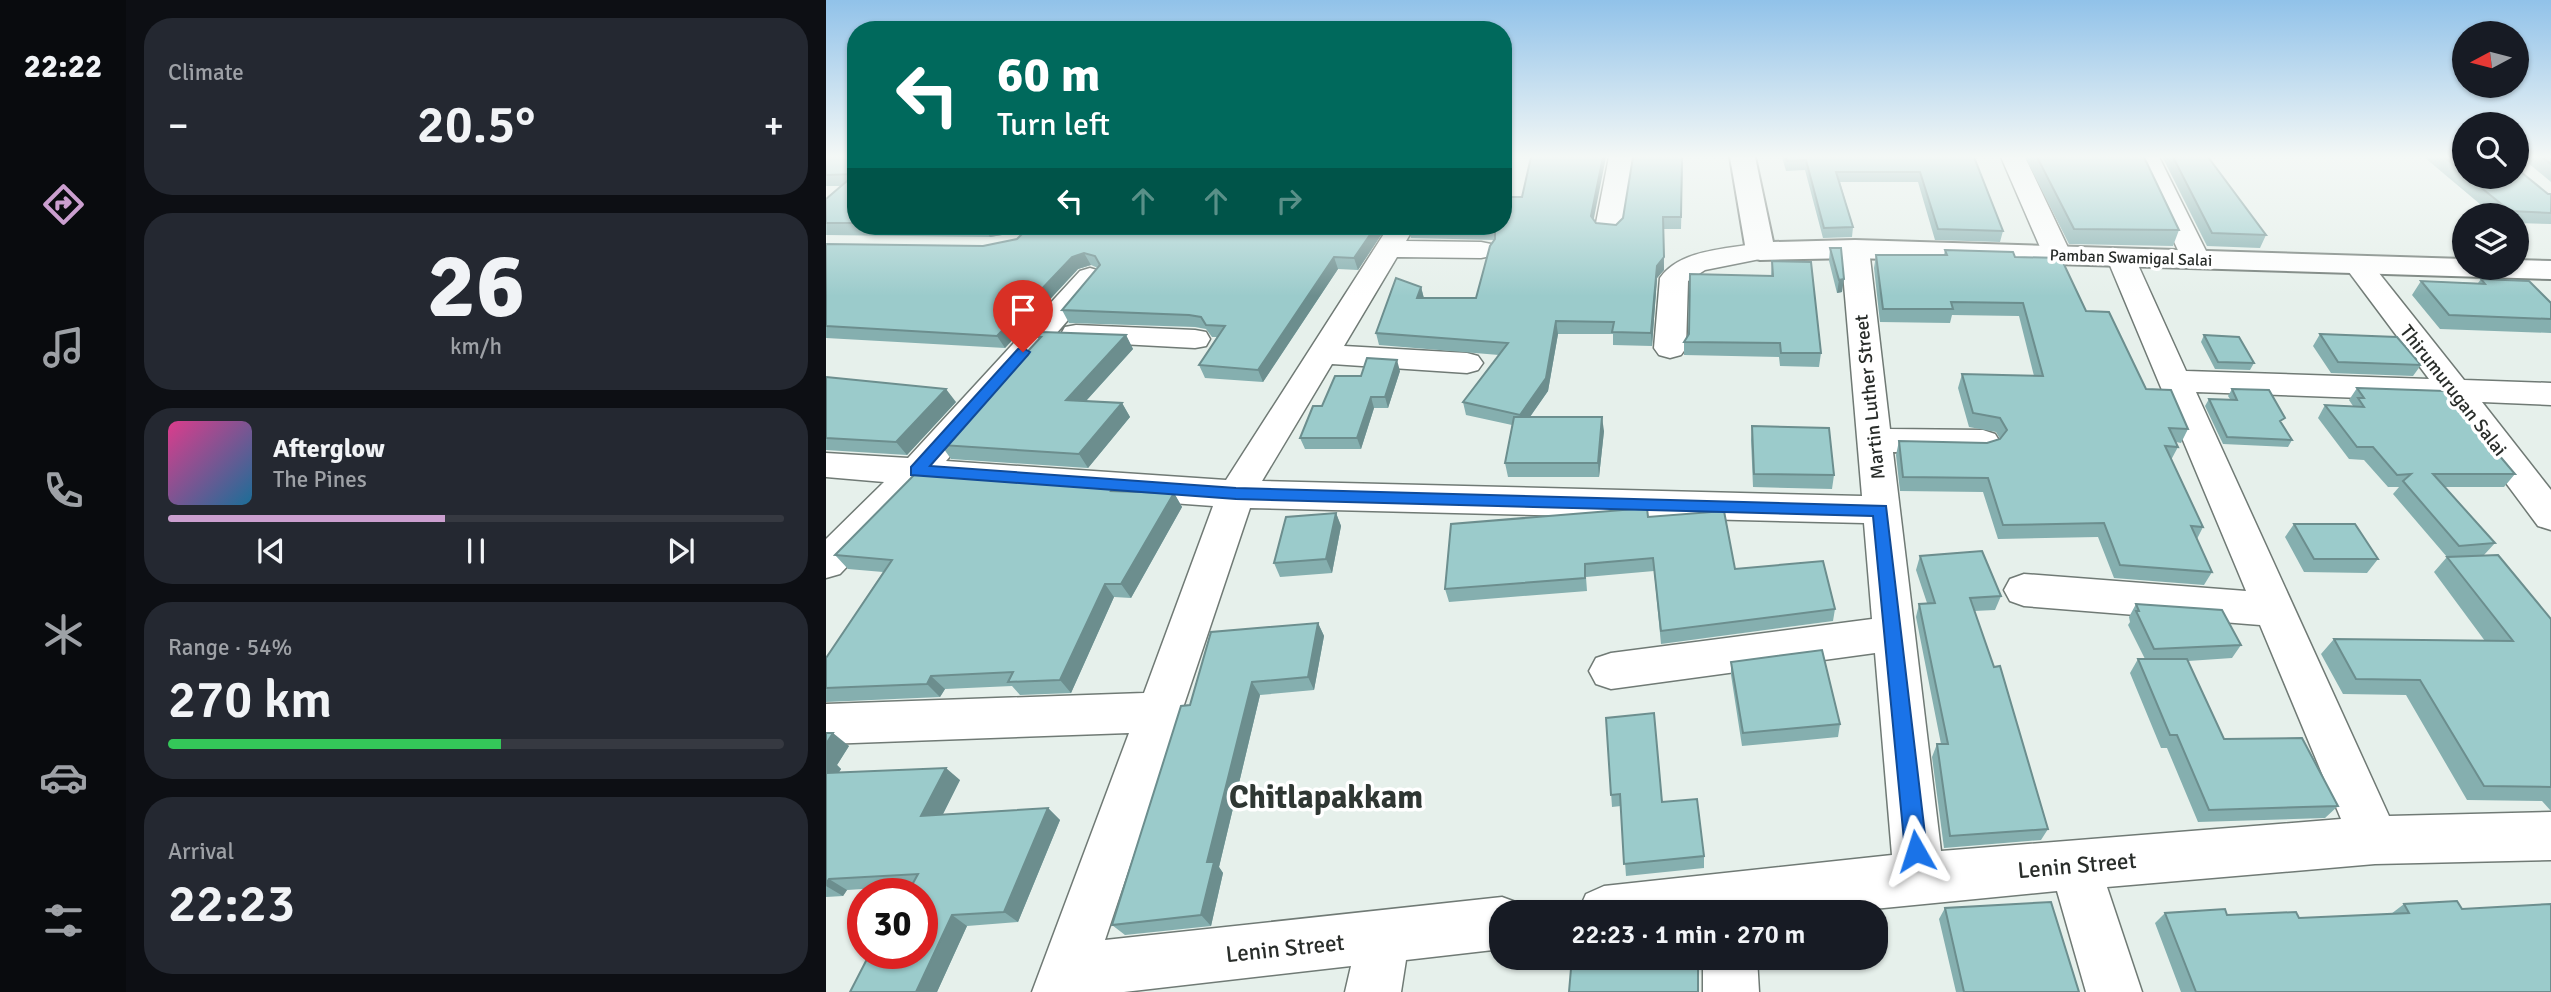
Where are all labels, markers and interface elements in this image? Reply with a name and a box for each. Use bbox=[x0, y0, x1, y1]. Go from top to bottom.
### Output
north arrow bbox=[2452, 21, 2529, 98]
map controls bbox=[2452, 21, 2529, 280]
text: 60 m bbox=[997, 45, 1100, 105]
text: 22:22 bbox=[24, 47, 102, 86]
icon: left bbox=[882, 49, 973, 140]
text: Climate bbox=[168, 58, 244, 87]
text: 20.5° bbox=[417, 93, 535, 157]
text: − bbox=[168, 102, 189, 149]
text: + bbox=[763, 102, 784, 149]
text: Turn left bbox=[997, 105, 1110, 144]
button: search bbox=[2452, 112, 2529, 189]
icon: directions bbox=[39, 180, 88, 229]
icon: left bbox=[1051, 182, 1089, 220]
icon: ahead bbox=[1124, 182, 1162, 220]
icon: ahead bbox=[1197, 182, 1235, 220]
icon: right bbox=[1270, 182, 1308, 220]
button: layers bbox=[2452, 203, 2529, 280]
text: 26 bbox=[427, 230, 525, 343]
street label: Pamban Swamigal Salai bbox=[2049, 245, 2213, 271]
pin bbox=[993, 280, 1053, 352]
icon: arrive bbox=[1004, 291, 1042, 329]
street label: Martin Luther Street bbox=[1849, 313, 1891, 481]
street label: Thirumurugan Salai bbox=[2395, 320, 2512, 461]
icon: music bbox=[39, 323, 88, 372]
text: km/h bbox=[450, 332, 502, 361]
text: Afterglow bbox=[273, 433, 385, 465]
text: The Pines bbox=[273, 465, 367, 494]
icon: phone bbox=[39, 466, 88, 515]
icon: previous bbox=[252, 532, 290, 570]
icon: pause bbox=[457, 532, 495, 570]
icon: next bbox=[662, 532, 700, 570]
icon: climate bbox=[39, 610, 88, 659]
text: Range · 54% bbox=[168, 633, 292, 662]
text: 270 km bbox=[168, 668, 332, 732]
icon: car bbox=[39, 753, 88, 802]
district label: Chitlapakkam bbox=[1229, 778, 1423, 817]
position arrow bbox=[1879, 814, 1953, 888]
text: Arrival bbox=[168, 837, 234, 866]
street label: Lenin Street bbox=[2016, 846, 2138, 885]
text: 22:23 bbox=[168, 872, 295, 936]
speed limit sign: 30 bbox=[847, 878, 938, 969]
icon: filters bbox=[39, 896, 88, 945]
text: 22:23 · 1 min · 270 m bbox=[1572, 919, 1805, 951]
street label: Lenin Street bbox=[1224, 928, 1346, 969]

